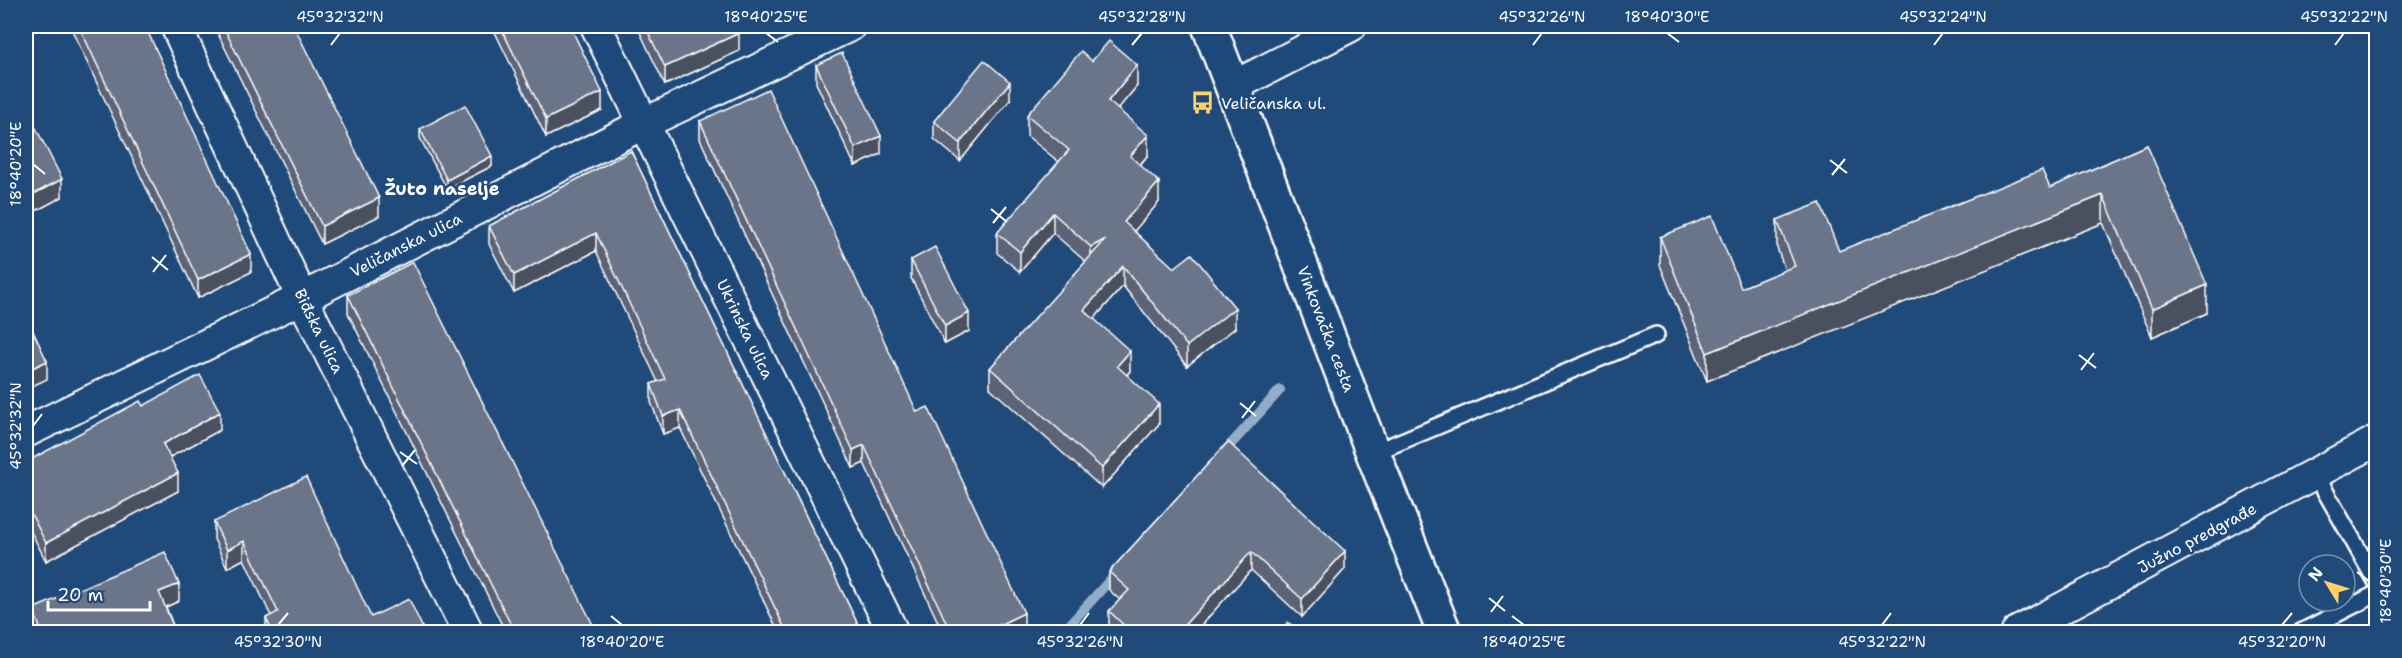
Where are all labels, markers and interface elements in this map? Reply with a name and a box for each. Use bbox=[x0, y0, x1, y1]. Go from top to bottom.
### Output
text: 45°32'32"N bbox=[296, 7, 384, 27]
text: 18°40'25"E bbox=[724, 7, 808, 27]
text: 45°32'28"N bbox=[1098, 7, 1186, 27]
text: 45°32'26"N bbox=[1498, 7, 1586, 27]
text: 18°40'30"E bbox=[1625, 7, 1709, 27]
text: 45°32'24"N bbox=[1899, 7, 1987, 27]
text: 45°32'22"N bbox=[2300, 7, 2388, 27]
bus stop icon: Veličanska ul. bbox=[1190, 90, 1216, 116]
place label: Veličanska ul. bbox=[1221, 93, 1326, 114]
text: 18°40'20"E bbox=[6, 122, 26, 206]
district label: Žuto naselje bbox=[384, 177, 500, 201]
street label: Veličanska ulica bbox=[347, 208, 466, 282]
street label: Vinkovačka cesta bbox=[1292, 263, 1360, 395]
street label: Ukrinska ulica bbox=[712, 276, 778, 382]
street label: Biđska ulica bbox=[289, 285, 349, 377]
text: 45°32'32"N bbox=[6, 382, 26, 470]
street label: Južno predgrađe bbox=[2134, 498, 2260, 578]
text: 18°40'30"E bbox=[2376, 539, 2396, 623]
north arrow bbox=[2297, 553, 2357, 613]
text: N bbox=[2303, 563, 2328, 586]
scale bar bbox=[48, 574, 150, 612]
text: 20 m bbox=[57, 583, 103, 607]
text: 45°32'30"N bbox=[234, 632, 322, 652]
text: 18°40'20"E bbox=[580, 632, 664, 652]
text: 45°32'26"N bbox=[1036, 632, 1124, 652]
text: 18°40'25"E bbox=[1482, 632, 1566, 652]
text: 45°32'22"N bbox=[1838, 632, 1926, 652]
text: 45°32'20"N bbox=[2238, 632, 2326, 652]

